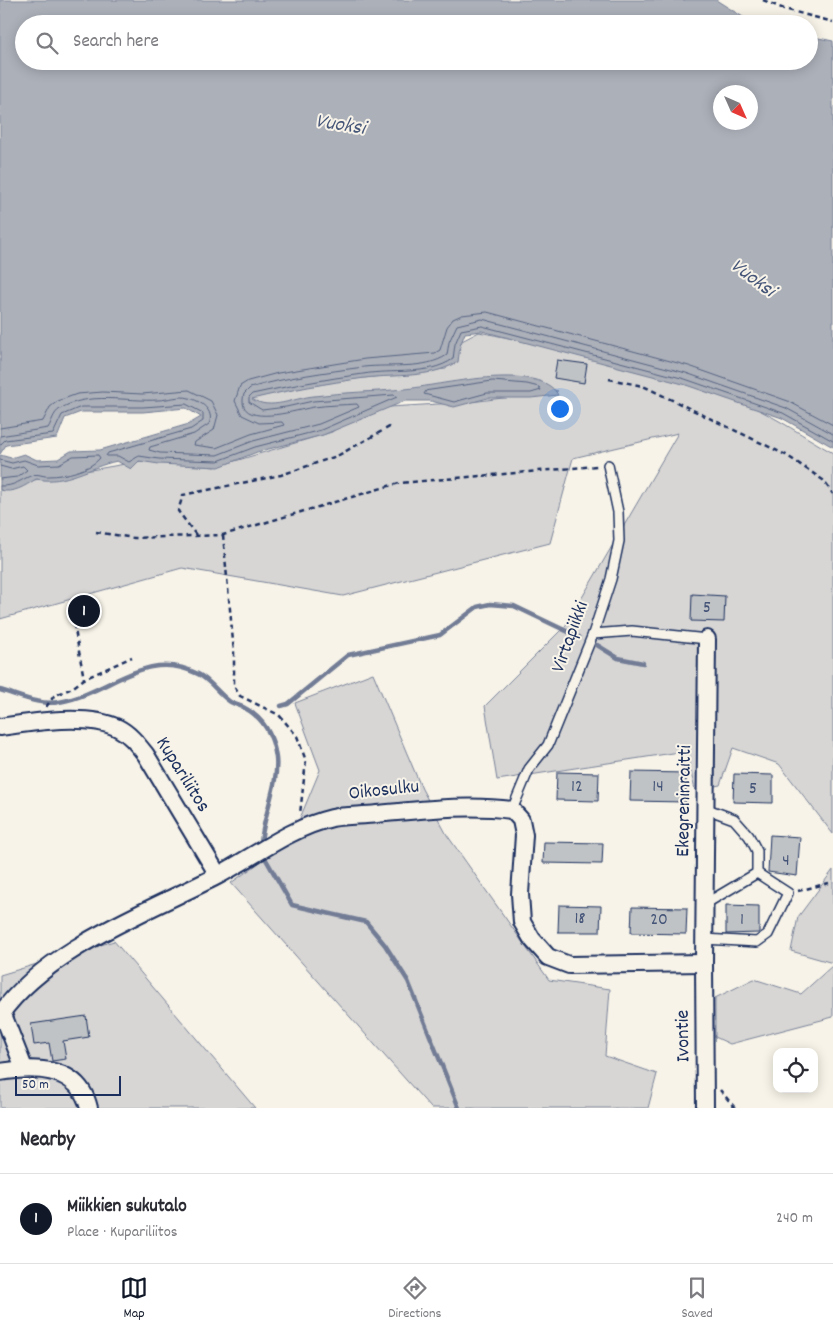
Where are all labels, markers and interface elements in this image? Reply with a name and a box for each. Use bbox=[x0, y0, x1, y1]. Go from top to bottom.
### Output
search box bbox=[15, 15, 818, 70]
icon: search bbox=[33, 29, 61, 57]
text: Search here bbox=[73, 29, 159, 56]
north arrow bbox=[713, 85, 758, 130]
water label: Vuoksi bbox=[313, 107, 370, 145]
water label: Vuoksi bbox=[723, 252, 783, 308]
your location bbox=[547, 396, 573, 422]
pin: 1 bbox=[68, 592, 100, 630]
house number: 5 bbox=[703, 596, 711, 621]
street label: Virtapiikki bbox=[545, 597, 597, 677]
street label: Kupariliitos bbox=[148, 732, 216, 818]
street label: Ekegreninraitti bbox=[670, 744, 700, 857]
street label: Oikosulku bbox=[347, 773, 421, 809]
house number: 12 bbox=[571, 775, 583, 800]
house number: 14 bbox=[652, 775, 664, 800]
house number: 5 bbox=[749, 777, 757, 802]
house number: 4 bbox=[782, 849, 790, 874]
house number: 18 bbox=[574, 907, 586, 932]
house number: 20 bbox=[650, 908, 668, 933]
house number: 1 bbox=[740, 908, 744, 933]
street label: Ivontie bbox=[670, 1009, 698, 1063]
map controls bbox=[773, 1048, 818, 1093]
button: locate bbox=[773, 1048, 818, 1093]
scale bar bbox=[15, 1073, 121, 1096]
text: 50 m bbox=[22, 1075, 49, 1095]
text: Nearby bbox=[20, 1126, 75, 1156]
text: Miikkien sukutalo bbox=[67, 1194, 187, 1221]
text: 1 bbox=[34, 1207, 38, 1230]
text: 240 m bbox=[776, 1207, 813, 1230]
text: Place · Kupariliitos bbox=[67, 1221, 178, 1244]
tab: Map bbox=[120, 1274, 148, 1324]
tab: Directions bbox=[388, 1274, 441, 1324]
tab: Saved bbox=[682, 1274, 713, 1324]

